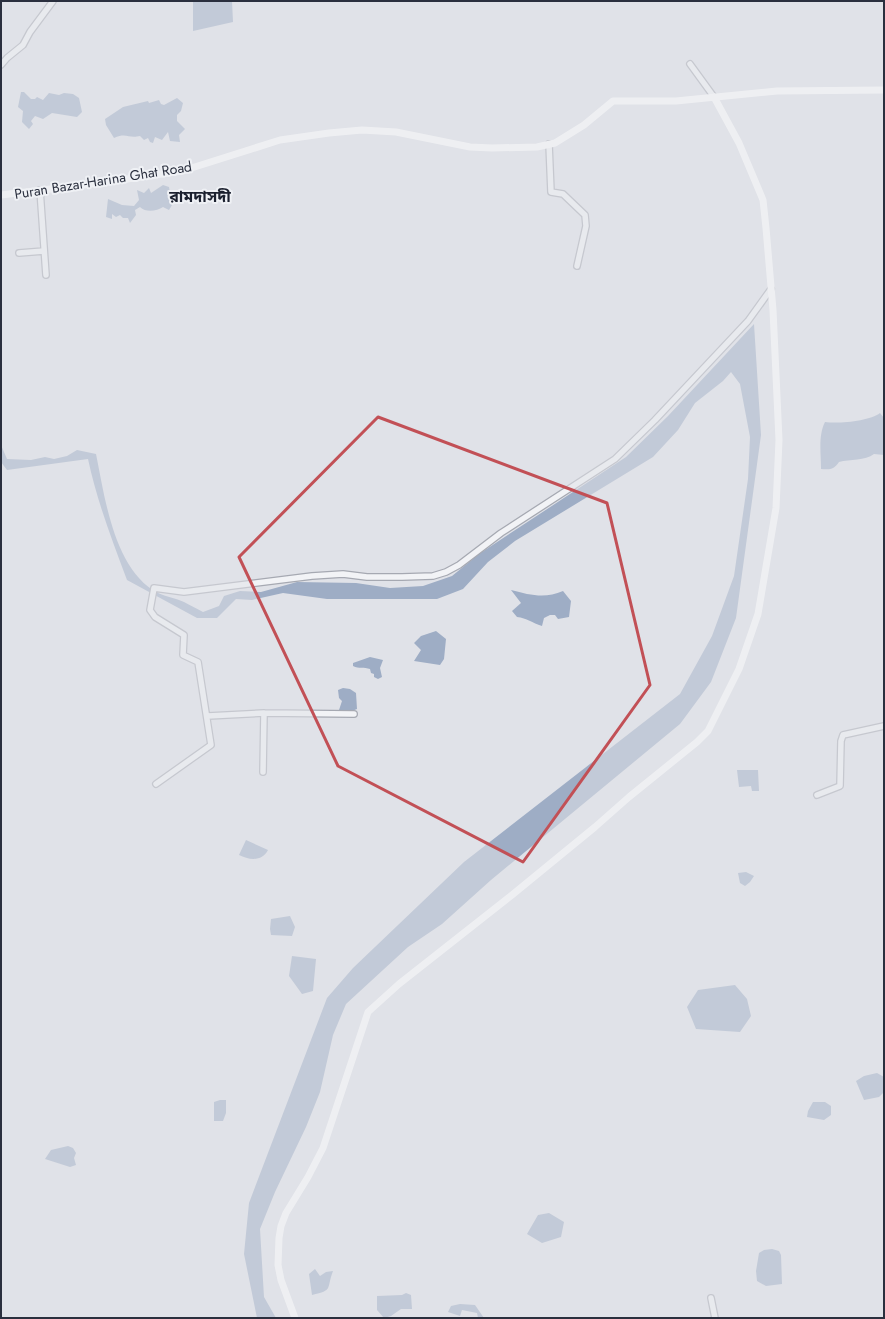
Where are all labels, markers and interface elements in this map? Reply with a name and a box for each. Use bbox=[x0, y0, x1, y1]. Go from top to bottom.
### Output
street label: Puran Bazar-Harina Ghat Road bbox=[13, 156, 193, 204]
district label: রামদাসদী bbox=[168, 185, 231, 208]

